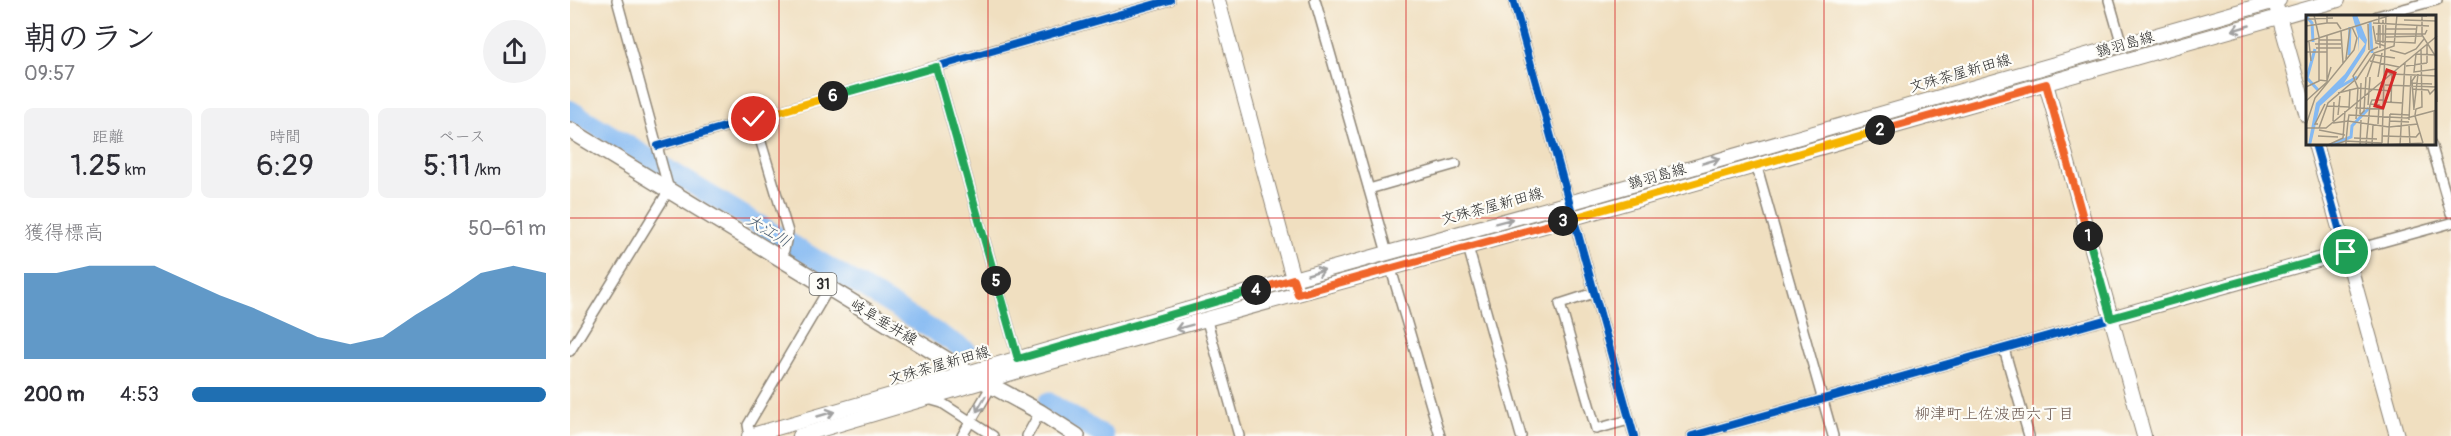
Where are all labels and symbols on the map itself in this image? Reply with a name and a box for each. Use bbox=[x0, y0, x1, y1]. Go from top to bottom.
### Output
inset map bbox=[2306, 15, 2436, 146]
one-way arrow bbox=[2232, 23, 2251, 34]
street label: 鶉羽島線 bbox=[2094, 27, 2157, 62]
street label: 文殊茶屋新田線 bbox=[1907, 50, 2013, 97]
pin: 6 bbox=[818, 81, 848, 111]
pin bbox=[728, 93, 779, 144]
pin: 2 bbox=[1865, 115, 1895, 145]
one-way arrow bbox=[1701, 155, 1720, 166]
street label: 鶉羽島線 bbox=[1626, 159, 1689, 194]
street label: 文殊茶屋新田線 bbox=[1439, 184, 1545, 229]
pin: 3 bbox=[1548, 206, 1578, 236]
water label: 大江川 bbox=[743, 210, 794, 252]
one-way arrow bbox=[1494, 214, 1513, 226]
pin: 1 bbox=[2073, 221, 2103, 251]
pin bbox=[2320, 226, 2371, 277]
pin: 5 bbox=[981, 266, 1011, 296]
one-way arrow bbox=[1306, 266, 1325, 278]
road number: 31 bbox=[810, 273, 836, 295]
pin: 4 bbox=[1241, 275, 1271, 305]
street label: 岐阜垂井線 bbox=[847, 295, 921, 350]
one-way arrow bbox=[1175, 321, 1194, 333]
street label: 文殊茶屋新田線 bbox=[886, 342, 992, 389]
one-way arrow bbox=[975, 395, 987, 412]
district label: 柳津町上佐波西六丁目 bbox=[1914, 404, 2074, 424]
one-way arrow bbox=[816, 408, 835, 419]

